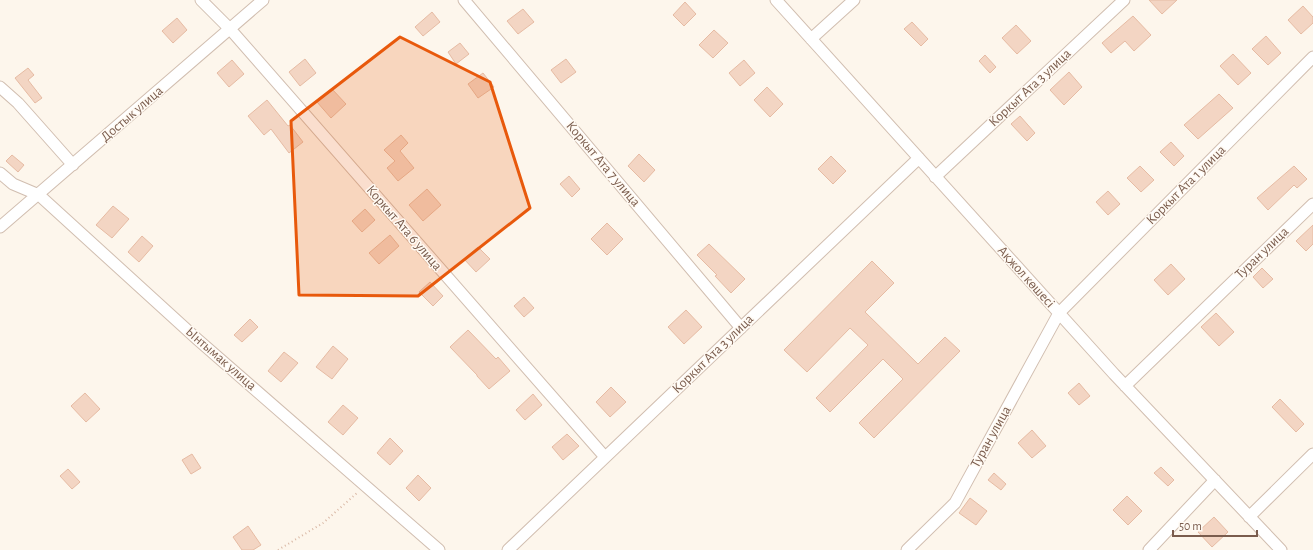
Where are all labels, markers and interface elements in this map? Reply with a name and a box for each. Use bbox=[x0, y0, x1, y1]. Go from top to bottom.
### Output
street label: Коркыт Ата 3 улица bbox=[986, 46, 1074, 130]
street label: Достык улица bbox=[98, 83, 166, 145]
street label: Коркыт Ата 7 улица bbox=[563, 119, 643, 210]
street label: Коркыт Ата 1 улица bbox=[1144, 142, 1229, 227]
street label: Коркыт Ата 6 улица bbox=[363, 183, 445, 274]
street label: Туран улица bbox=[1233, 224, 1292, 282]
street label: Ақжол көшесі bbox=[995, 243, 1057, 311]
street label: Коркыт Ата 3 улица bbox=[670, 311, 757, 396]
street label: Ынтымак улица bbox=[183, 325, 259, 394]
street label: Туран улица bbox=[968, 403, 1014, 470]
scale bar bbox=[1173, 512, 1257, 538]
text: 50 m bbox=[1179, 520, 1202, 532]

